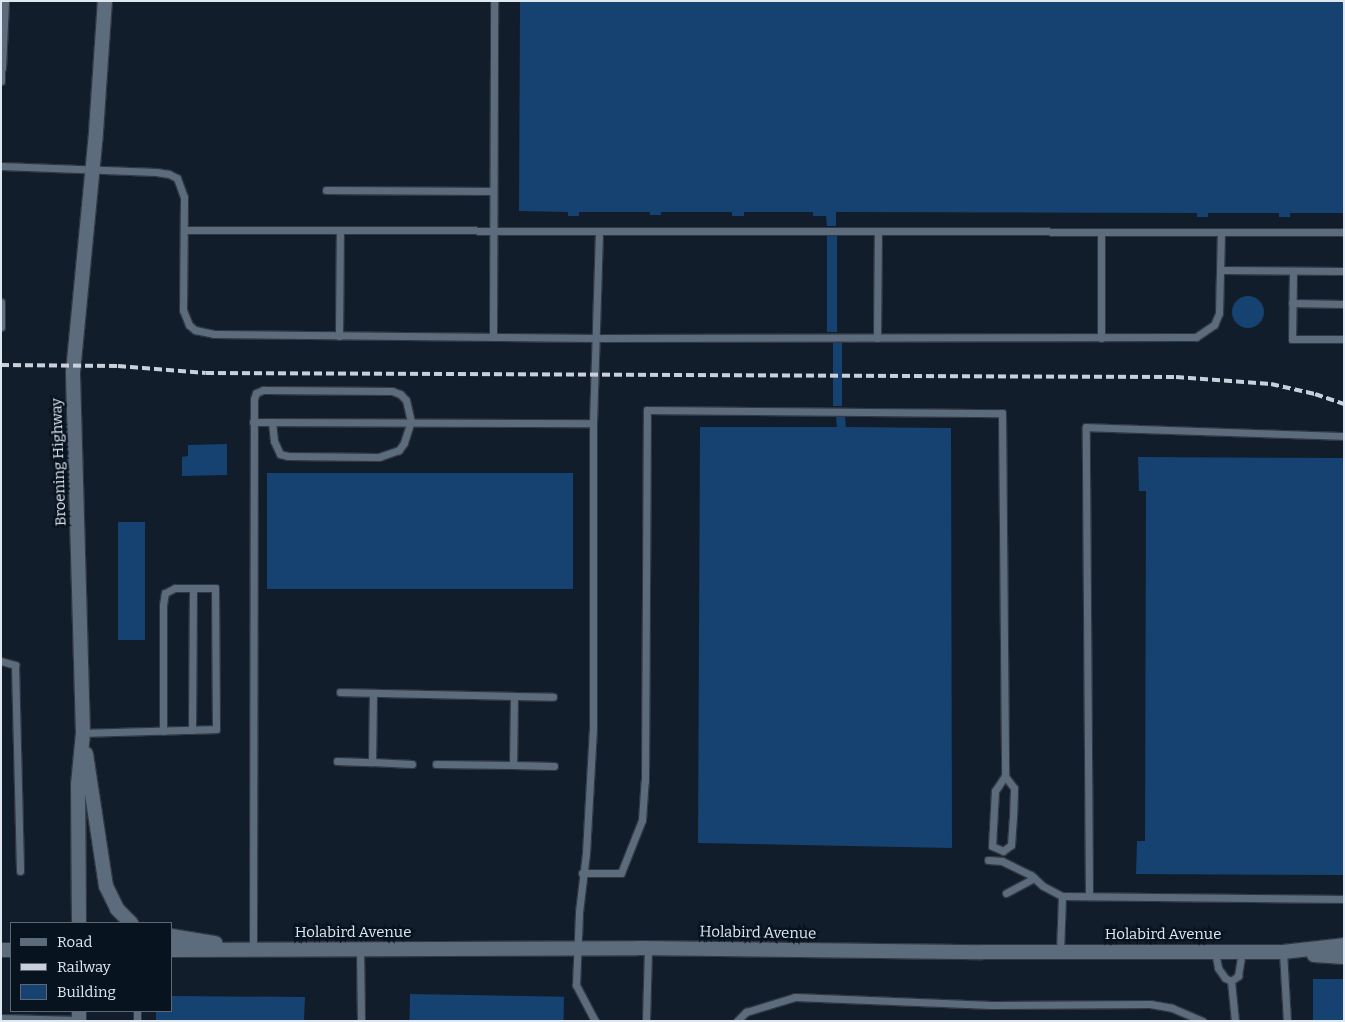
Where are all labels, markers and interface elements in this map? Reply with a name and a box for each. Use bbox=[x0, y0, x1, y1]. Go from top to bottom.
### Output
street label: Broening Highway bbox=[48, 398, 70, 526]
legend bbox=[10, 922, 172, 1012]
street label: Holabird Avenue bbox=[699, 923, 817, 943]
street label: Holabird Avenue bbox=[295, 924, 411, 942]
street label: Holabird Avenue bbox=[1105, 926, 1221, 944]
text: Road bbox=[57, 933, 92, 951]
text: Railway bbox=[57, 958, 111, 976]
text: Building bbox=[57, 983, 116, 1001]

